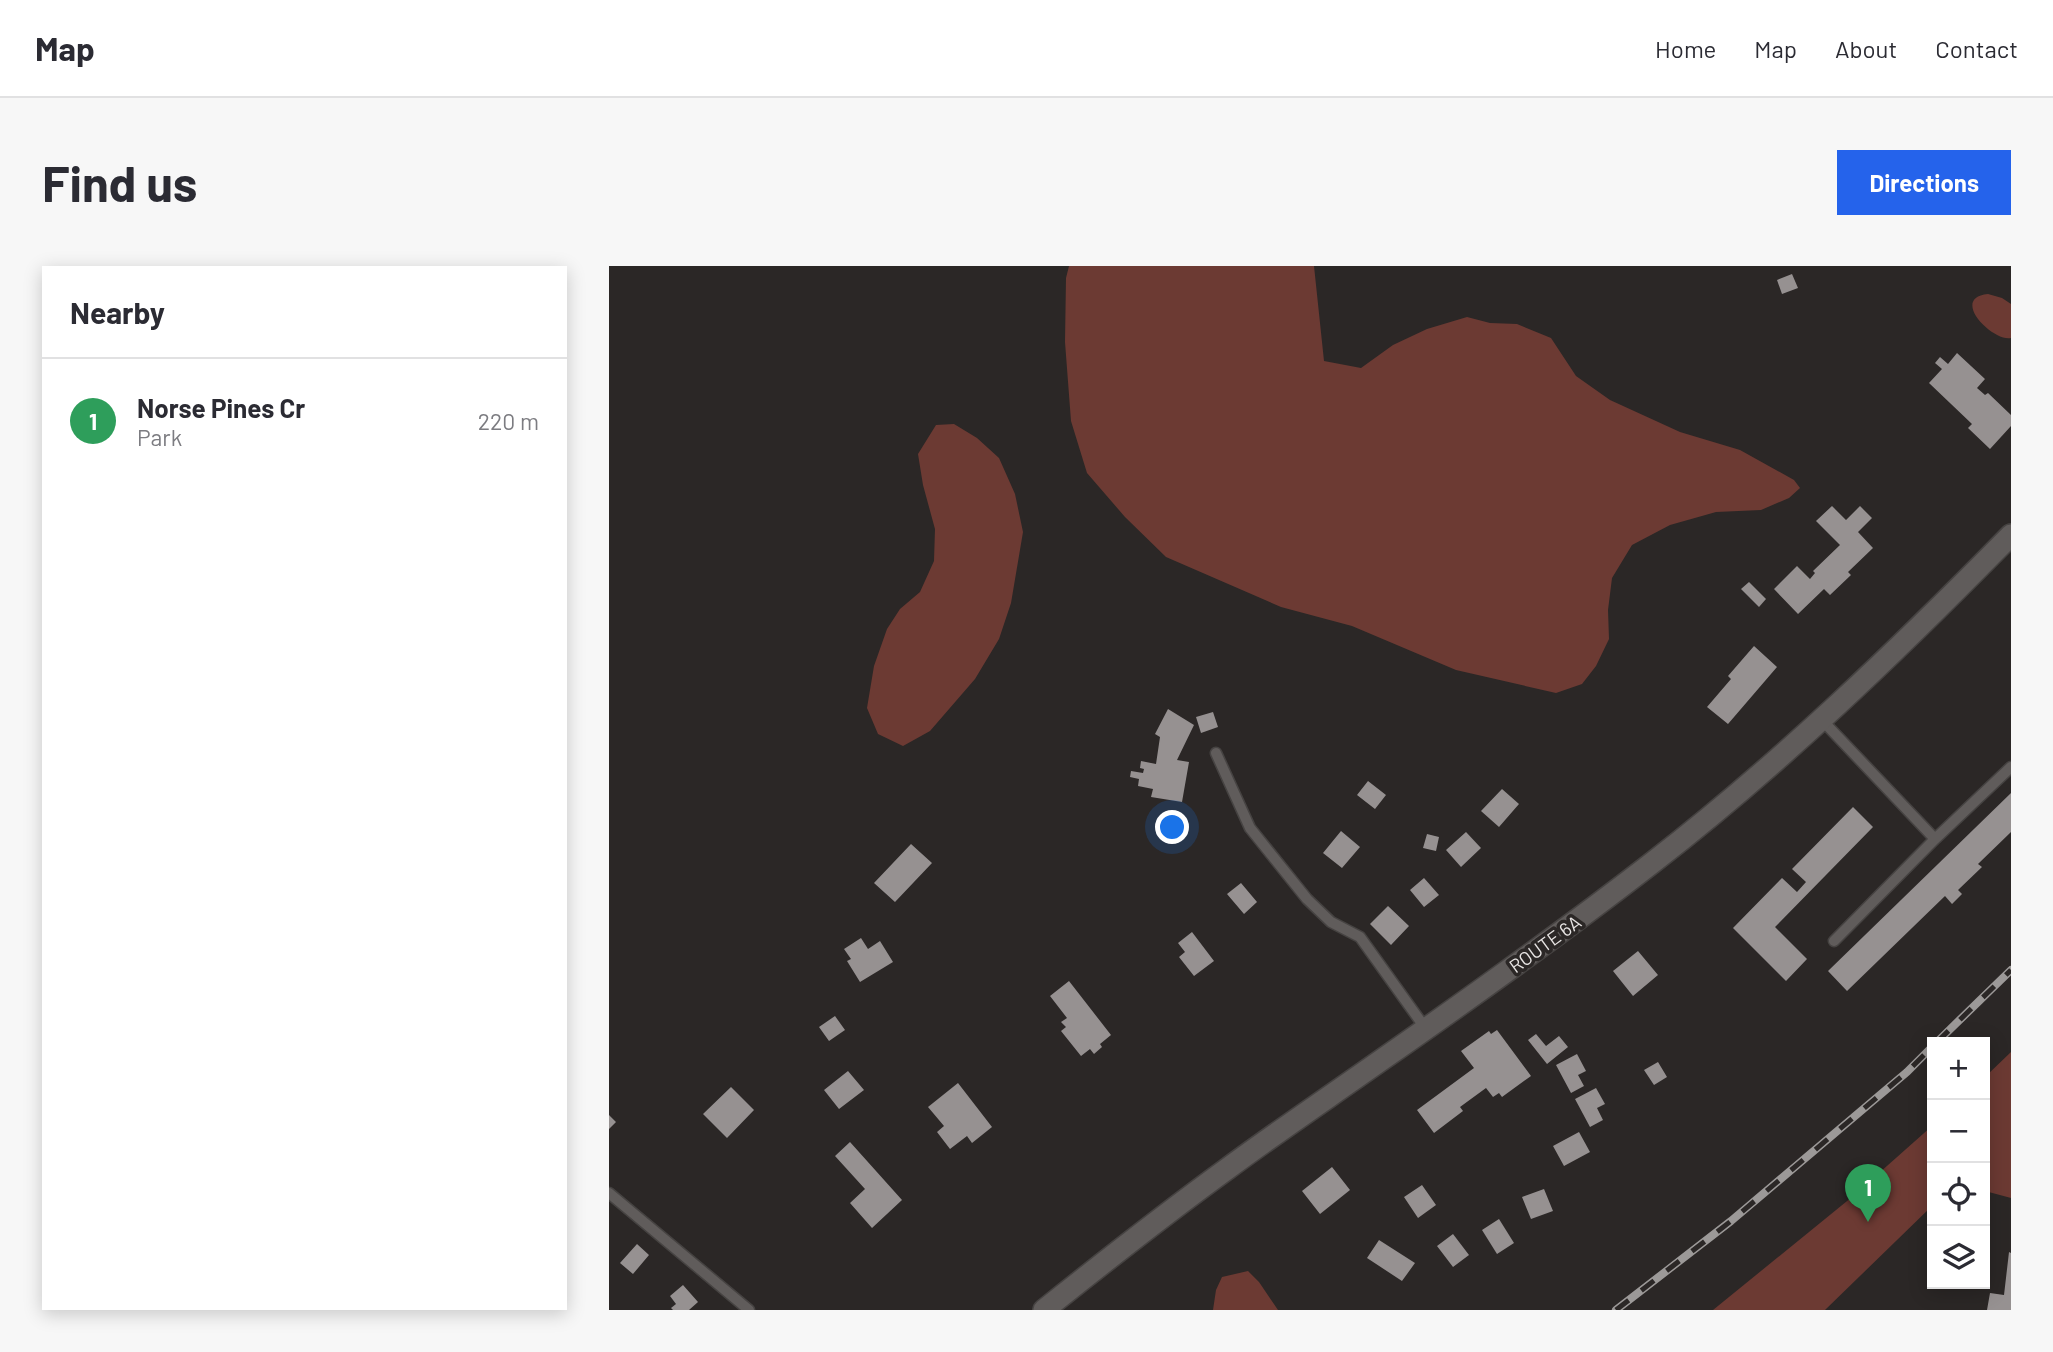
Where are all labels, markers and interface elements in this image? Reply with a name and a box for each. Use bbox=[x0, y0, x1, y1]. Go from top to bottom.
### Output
text: Map bbox=[35, 28, 95, 68]
text: Home bbox=[1655, 34, 1716, 63]
text: Map bbox=[1754, 34, 1797, 63]
text: About bbox=[1835, 34, 1897, 63]
text: Contact bbox=[1935, 34, 2018, 63]
button: Directions bbox=[1837, 150, 2011, 215]
text: Find us bbox=[42, 153, 197, 212]
text: Nearby bbox=[70, 294, 165, 330]
text: Norse Pines Cr bbox=[137, 392, 305, 423]
text: 1 bbox=[89, 407, 97, 435]
text: 220 m bbox=[478, 407, 539, 435]
text: Park bbox=[137, 423, 182, 451]
your location bbox=[1155, 810, 1189, 844]
street label: ROUTE 6A bbox=[1504, 910, 1585, 977]
map controls bbox=[1927, 1037, 1990, 1289]
button: + bbox=[1927, 1037, 1990, 1100]
button: − bbox=[1927, 1100, 1990, 1163]
button: locate bbox=[1927, 1163, 1990, 1226]
pin: 1 bbox=[1845, 1164, 1891, 1222]
button: layers bbox=[1927, 1226, 1990, 1289]

